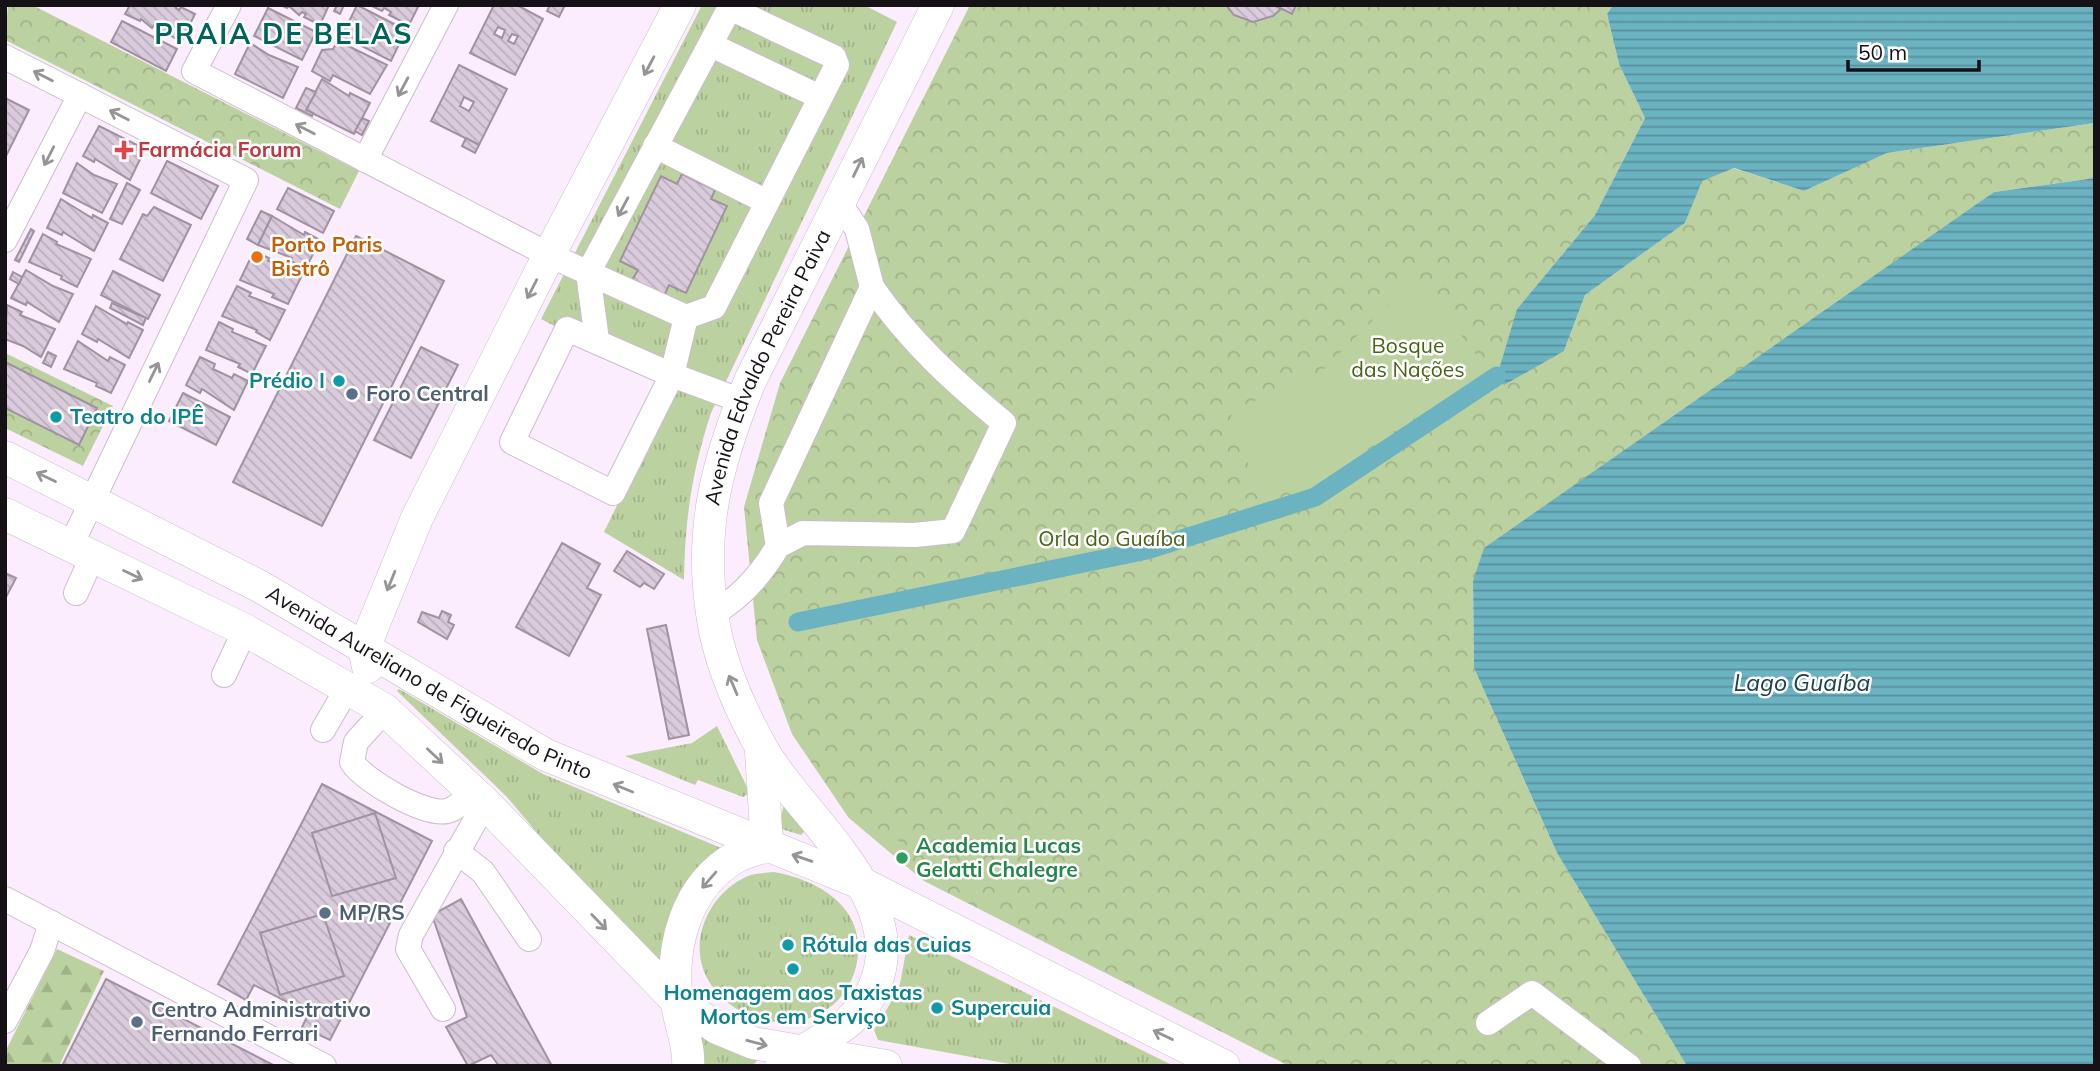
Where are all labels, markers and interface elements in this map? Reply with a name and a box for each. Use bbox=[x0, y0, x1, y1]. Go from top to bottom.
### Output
district label: PRAIA DE BELAS bbox=[154, 16, 414, 51]
scale bar bbox=[1848, 28, 1979, 72]
text: 50 m bbox=[1858, 39, 1907, 65]
one-way arrow bbox=[641, 55, 655, 75]
one-way arrow bbox=[33, 69, 54, 83]
one-way arrow bbox=[396, 77, 410, 97]
one-way arrow bbox=[110, 108, 130, 122]
one-way arrow bbox=[295, 121, 316, 135]
place label: Farmácia Forum bbox=[138, 136, 301, 162]
marker: Farmácia Forum bbox=[116, 142, 132, 158]
one-way arrow bbox=[42, 145, 55, 166]
one-way arrow bbox=[852, 157, 866, 178]
one-way arrow bbox=[616, 196, 630, 216]
street label: Avenida Edvaldo Pereira Paiva bbox=[698, 225, 836, 507]
place label: Porto Paris Bistrô bbox=[271, 231, 383, 281]
marker: Porto Paris Bistrô bbox=[249, 249, 265, 265]
one-way arrow bbox=[524, 278, 538, 299]
park label: Bosque das Nações bbox=[1351, 332, 1465, 382]
one-way arrow bbox=[148, 362, 161, 383]
place label: Prédio I bbox=[249, 367, 325, 393]
marker: Prédio I bbox=[331, 373, 347, 389]
place label: Foro Central bbox=[366, 380, 489, 406]
marker: Foro Central bbox=[344, 386, 360, 402]
place label: Teatro do IPÊ bbox=[70, 403, 204, 429]
marker: Teatro do IPÊ bbox=[48, 409, 64, 425]
one-way arrow bbox=[36, 469, 57, 483]
park label: Orla do Guaíba bbox=[1038, 525, 1186, 551]
one-way arrow bbox=[122, 569, 143, 582]
one-way arrow bbox=[384, 570, 397, 591]
street label: Avenida Aureliano de Figueiredo Pinto bbox=[262, 579, 596, 784]
water label: Lago Guaíba bbox=[1734, 668, 1870, 697]
one-way arrow bbox=[726, 675, 739, 696]
one-way arrow bbox=[426, 748, 444, 764]
one-way arrow bbox=[613, 780, 635, 793]
place label: Academia Lucas Gelatti Chalegre bbox=[916, 832, 1081, 882]
marker: Academia Lucas Gelatti Chalegre bbox=[894, 850, 910, 866]
one-way arrow bbox=[791, 851, 813, 864]
one-way arrow bbox=[701, 871, 717, 889]
place label: MP/RS bbox=[339, 899, 405, 925]
marker: MP/RS bbox=[317, 905, 333, 921]
one-way arrow bbox=[590, 914, 607, 931]
place label: Rótula das Cuias bbox=[802, 931, 972, 957]
marker: Rótula das Cuias bbox=[780, 937, 796, 953]
marker: Homenagem aos Taxistas Mortos em Serviço bbox=[785, 961, 801, 977]
place label: Homenagem aos Taxistas Mortos em Serviço bbox=[664, 979, 923, 1029]
place label: Supercuia bbox=[951, 994, 1051, 1020]
place label: Centro Administrativo Fernando Ferrari bbox=[151, 996, 371, 1046]
marker: Supercuia bbox=[929, 1000, 945, 1016]
marker: Centro Administrativo Fernando Ferrari bbox=[129, 1014, 145, 1030]
one-way arrow bbox=[1153, 1028, 1174, 1042]
one-way arrow bbox=[745, 1037, 768, 1050]

